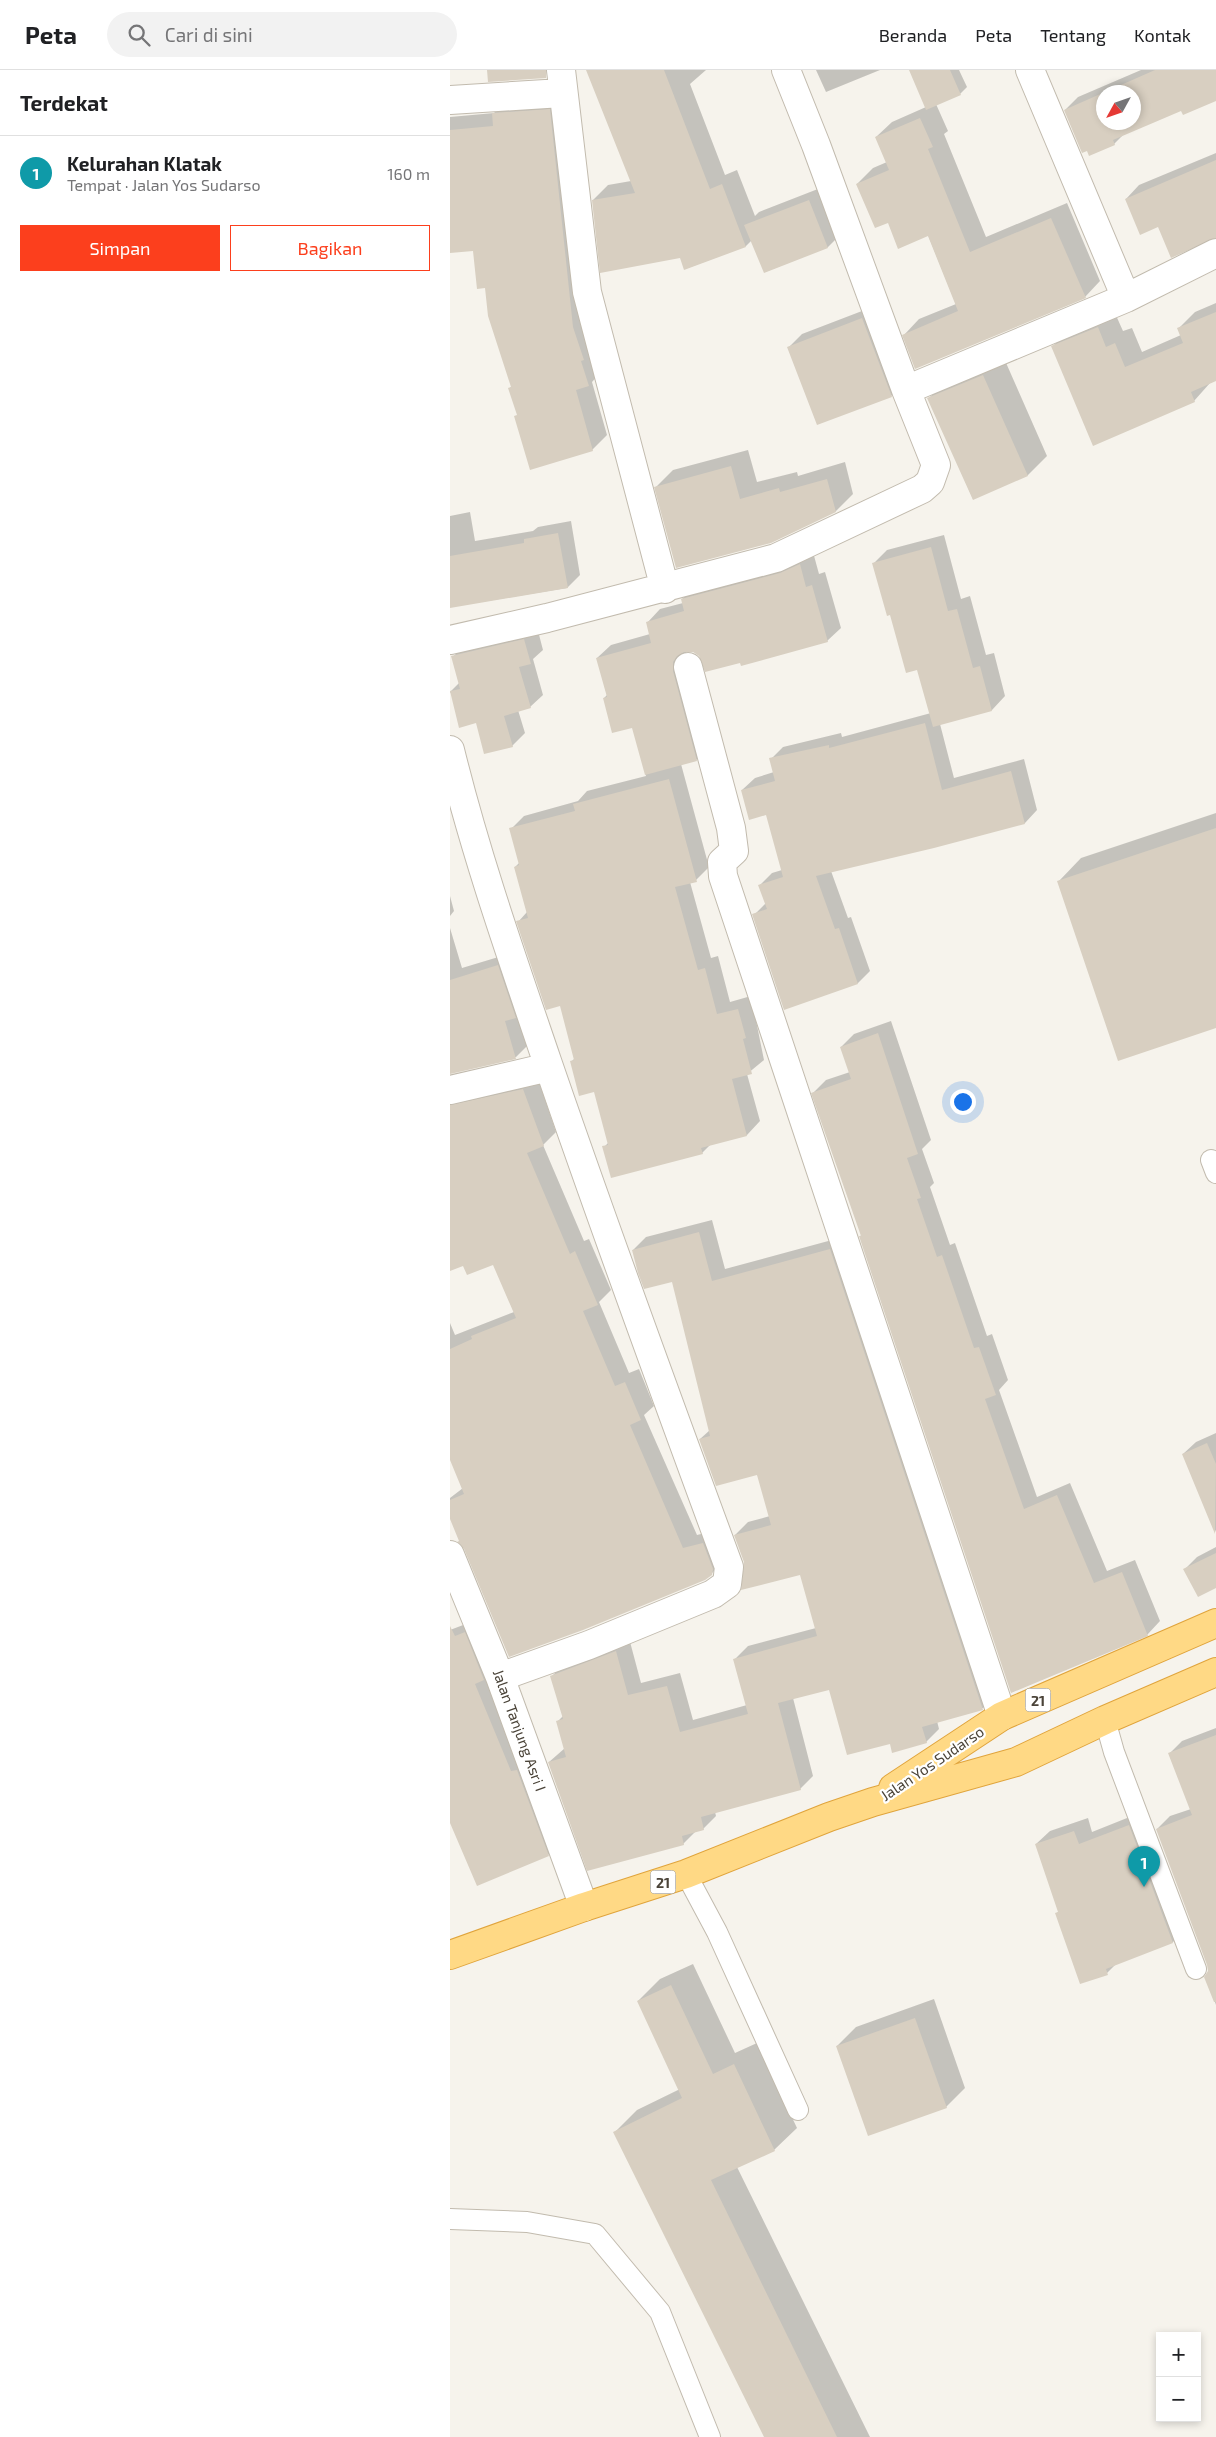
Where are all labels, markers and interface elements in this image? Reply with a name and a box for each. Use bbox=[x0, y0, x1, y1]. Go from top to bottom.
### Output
search box bbox=[107, 12, 457, 57]
text: Peta bbox=[25, 20, 77, 49]
icon: search bbox=[125, 21, 153, 49]
text: Cari di sini bbox=[165, 23, 253, 46]
text: Beranda bbox=[879, 24, 947, 46]
text: Peta bbox=[975, 24, 1012, 46]
text: Tentang bbox=[1040, 24, 1106, 46]
text: Kontak bbox=[1134, 24, 1191, 46]
north arrow bbox=[1096, 85, 1141, 130]
text: Terdekat bbox=[20, 90, 108, 115]
text: Kelurahan Klatak bbox=[67, 152, 222, 175]
text: 1 bbox=[33, 164, 39, 183]
text: 160 m bbox=[387, 164, 430, 183]
text: Tempat · Jalan Yos Sudarso bbox=[67, 175, 261, 194]
button: Simpan bbox=[20, 225, 220, 271]
button: Bagikan bbox=[230, 225, 430, 271]
your location bbox=[950, 1089, 976, 1115]
street label: Jalan Tanjung Asri I bbox=[489, 1667, 550, 1794]
road number: 21 bbox=[1026, 1688, 1050, 1712]
street label: Jalan Yos Sudarso bbox=[877, 1722, 987, 1804]
pin: 1 bbox=[1128, 1846, 1160, 1887]
road number: 21 bbox=[650, 1870, 676, 1894]
map controls bbox=[1156, 2332, 1201, 2422]
button: + bbox=[1156, 2332, 1201, 2377]
button: − bbox=[1156, 2377, 1201, 2422]

